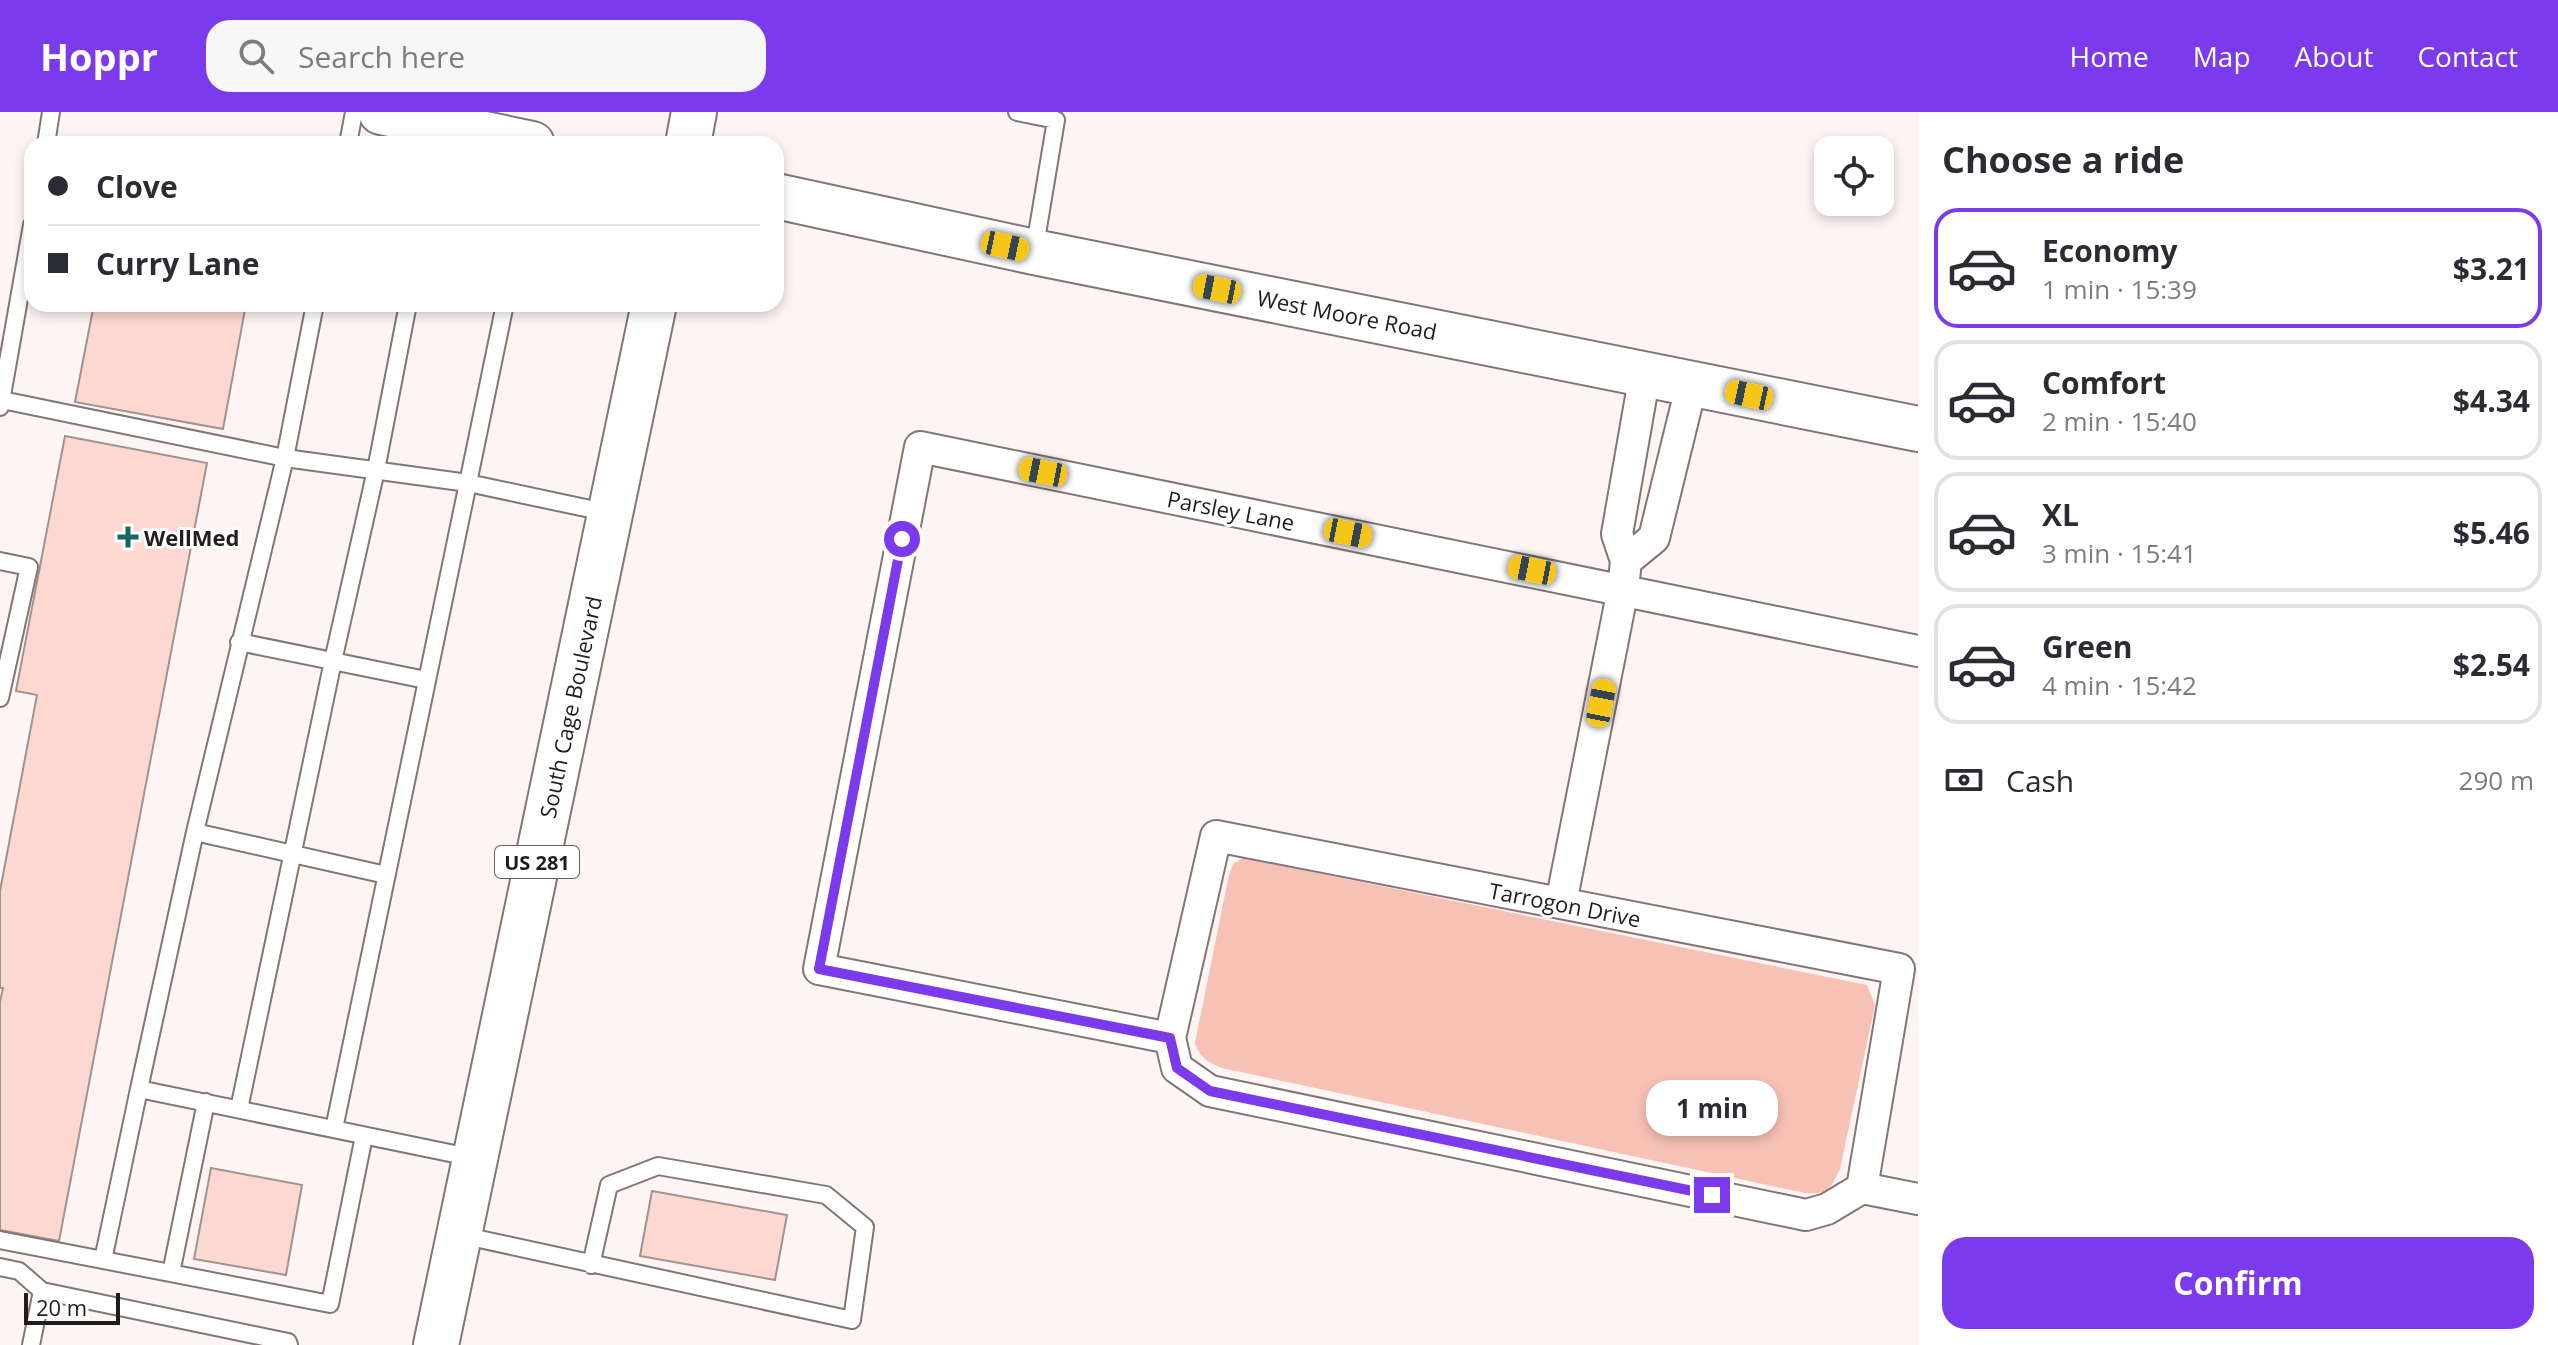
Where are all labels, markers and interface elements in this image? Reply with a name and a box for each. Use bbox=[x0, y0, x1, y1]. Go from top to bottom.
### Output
search box bbox=[206, 20, 766, 92]
text: Hoppr bbox=[40, 30, 158, 82]
icon: search bbox=[234, 34, 278, 78]
text: Search here bbox=[298, 36, 465, 77]
text: Home bbox=[2070, 37, 2149, 75]
text: Map bbox=[2193, 37, 2251, 75]
text: About bbox=[2295, 37, 2373, 75]
text: Contact bbox=[2417, 37, 2518, 75]
text: Choose a ride bbox=[1942, 135, 2184, 184]
map controls bbox=[1814, 136, 1894, 216]
button: locate bbox=[1814, 136, 1894, 216]
text: Clove bbox=[96, 166, 178, 207]
car bbox=[979, 229, 1031, 263]
text: Economy bbox=[2042, 230, 2178, 271]
icon: car bbox=[1946, 232, 2018, 304]
text: Curry Lane bbox=[96, 243, 259, 284]
text: $3.21 bbox=[2453, 248, 2530, 289]
text: 1 min · 15:39 bbox=[2042, 271, 2197, 307]
car bbox=[1191, 273, 1243, 305]
street label: West Moore Road bbox=[1255, 282, 1439, 346]
text: Comfort bbox=[2042, 362, 2166, 403]
icon: car bbox=[1946, 364, 2018, 436]
car bbox=[1723, 378, 1775, 412]
text: $4.34 bbox=[2453, 380, 2530, 421]
text: 2 min · 15:40 bbox=[2042, 403, 2197, 439]
car bbox=[1017, 456, 1069, 488]
street label: Parsley Lane bbox=[1165, 483, 1297, 537]
text: XL bbox=[2042, 494, 2079, 535]
icon: car bbox=[1946, 496, 2018, 568]
text: $5.46 bbox=[2453, 512, 2530, 553]
car bbox=[1322, 517, 1374, 549]
route start bbox=[884, 521, 920, 557]
place label: WellMed bbox=[144, 522, 239, 552]
marker: WellMed bbox=[119, 528, 137, 546]
text: 3 min · 15:41 bbox=[2042, 535, 2197, 571]
car bbox=[1506, 554, 1558, 586]
street label: South Cage Boulevard bbox=[532, 593, 608, 821]
text: Green bbox=[2042, 626, 2133, 667]
icon: car bbox=[1946, 628, 2018, 700]
text: $2.54 bbox=[2453, 644, 2530, 685]
text: 4 min · 15:42 bbox=[2042, 667, 2197, 703]
car bbox=[1585, 677, 1617, 729]
icon: cash bbox=[1942, 758, 1986, 802]
text: Cash bbox=[2006, 760, 2074, 801]
text: 290 m bbox=[2459, 762, 2534, 798]
road number: US 281 bbox=[495, 846, 579, 878]
street label: Tarrogon Drive bbox=[1487, 875, 1643, 933]
callout: 1 min bbox=[1646, 1079, 1778, 1135]
text: 1 min bbox=[1676, 1090, 1748, 1126]
route end bbox=[1694, 1177, 1730, 1213]
button: Confirm bbox=[1942, 1237, 2534, 1329]
scale bar bbox=[24, 1289, 120, 1325]
text: 20 m bbox=[36, 1292, 87, 1322]

